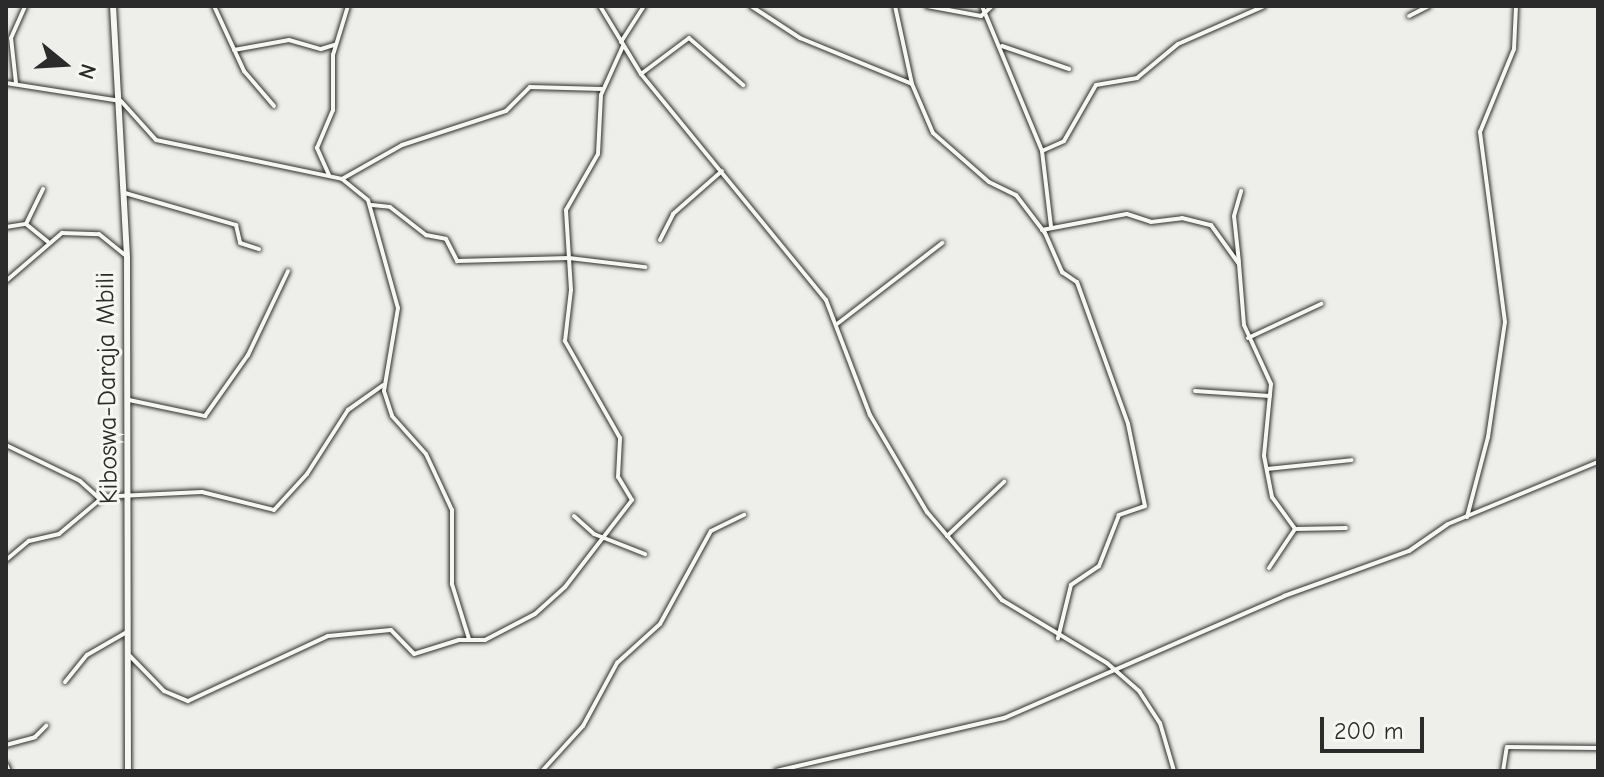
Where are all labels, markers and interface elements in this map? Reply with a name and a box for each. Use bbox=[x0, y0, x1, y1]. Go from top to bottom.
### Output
north arrow bbox=[24, 24, 104, 104]
text: N bbox=[72, 61, 101, 82]
street label: Kiboswa-Daraja Mbili bbox=[90, 272, 126, 504]
scale bar bbox=[1324, 701, 1428, 751]
text: 200 m bbox=[1334, 717, 1404, 745]

